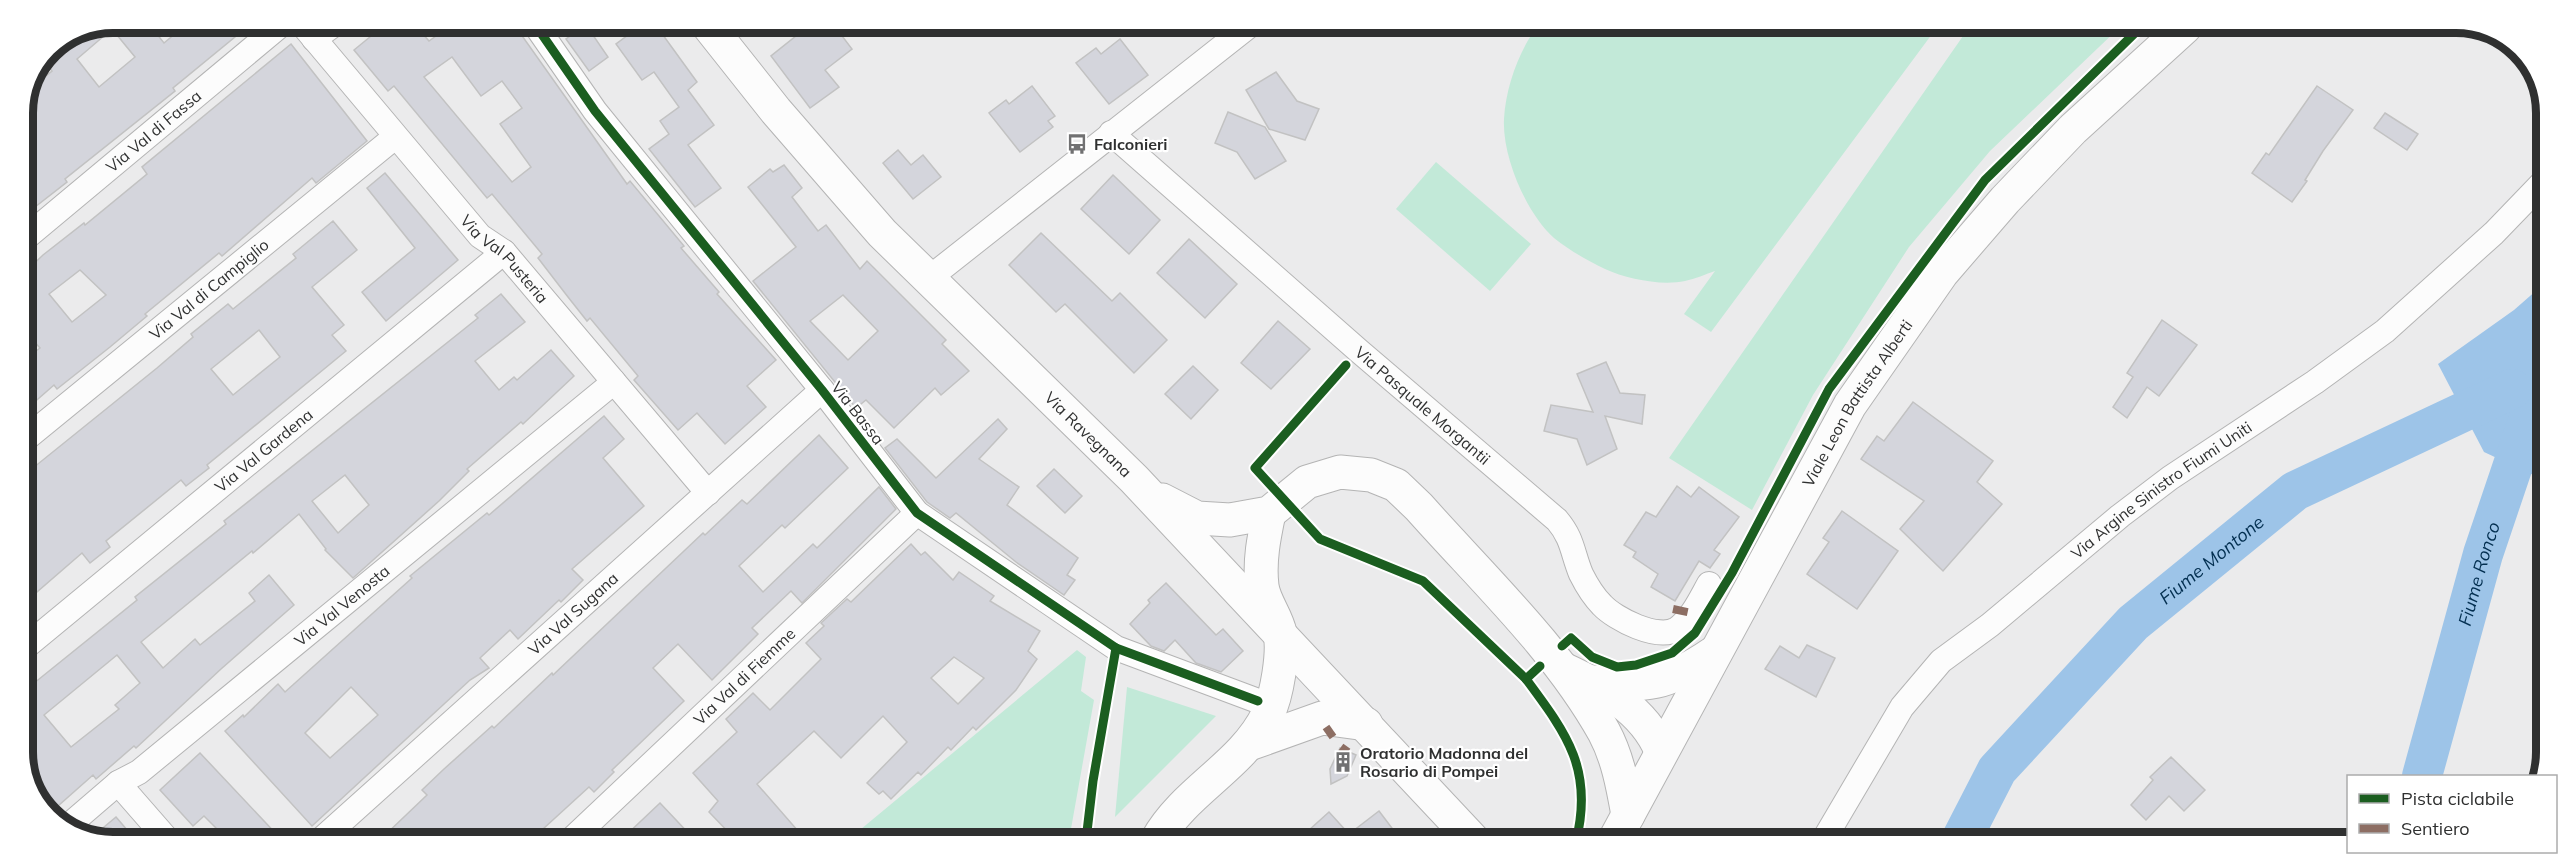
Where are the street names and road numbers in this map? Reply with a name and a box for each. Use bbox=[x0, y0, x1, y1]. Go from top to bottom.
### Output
street label: Via Val di Fassa bbox=[102, 86, 205, 177]
street label: Via Val Pusteria bbox=[456, 210, 553, 307]
street label: Via Val di Campiglio bbox=[145, 234, 273, 344]
street label: Viale Leon Battista Alberti bbox=[1798, 316, 1917, 490]
street label: Via Pasquale Morgantii bbox=[1351, 342, 1495, 469]
street label: Via Bassa bbox=[827, 377, 889, 449]
street label: Via Ravegnana bbox=[1041, 387, 1136, 481]
street label: Via Val Gardena bbox=[211, 404, 317, 497]
street label: Via Argine Sinistro Fiumi Uniti bbox=[2067, 417, 2255, 563]
street label: Via Val Venosta bbox=[290, 561, 393, 650]
street label: Via Val Sugana bbox=[524, 568, 622, 659]
street label: Via Val di Fiemme bbox=[689, 623, 799, 729]

